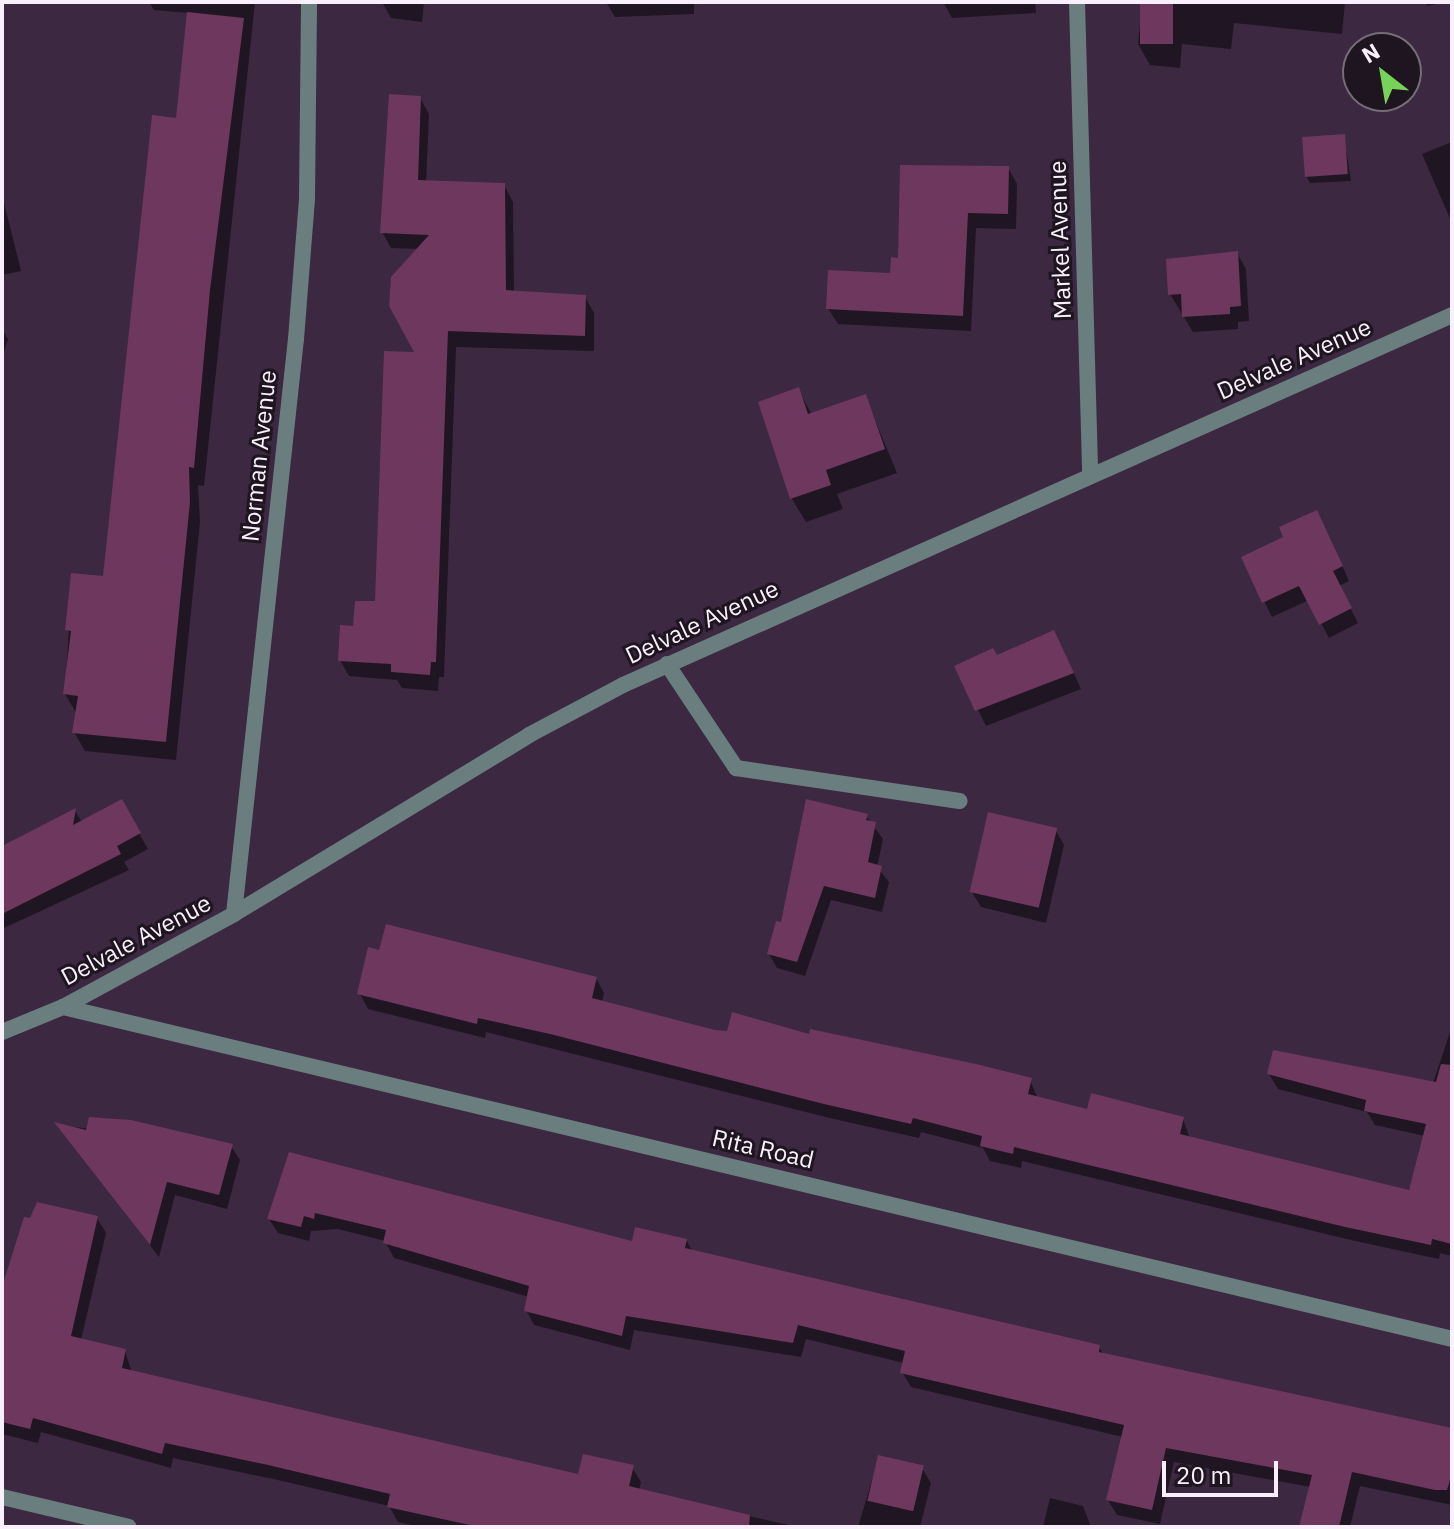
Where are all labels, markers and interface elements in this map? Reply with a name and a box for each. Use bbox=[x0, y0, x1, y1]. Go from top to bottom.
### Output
north arrow bbox=[1342, 32, 1422, 112]
text: N bbox=[1356, 36, 1385, 69]
street label: Markel Avenue bbox=[1043, 160, 1077, 320]
street label: Delvale Avenue bbox=[1213, 312, 1375, 406]
street label: Norman Avenue bbox=[236, 369, 282, 543]
street label: Delvale Avenue bbox=[621, 574, 783, 670]
street label: Delvale Avenue bbox=[56, 888, 216, 992]
street label: Rita Road bbox=[709, 1123, 817, 1175]
scale bar bbox=[1166, 1445, 1282, 1495]
text: 20 m bbox=[1176, 1459, 1231, 1491]

